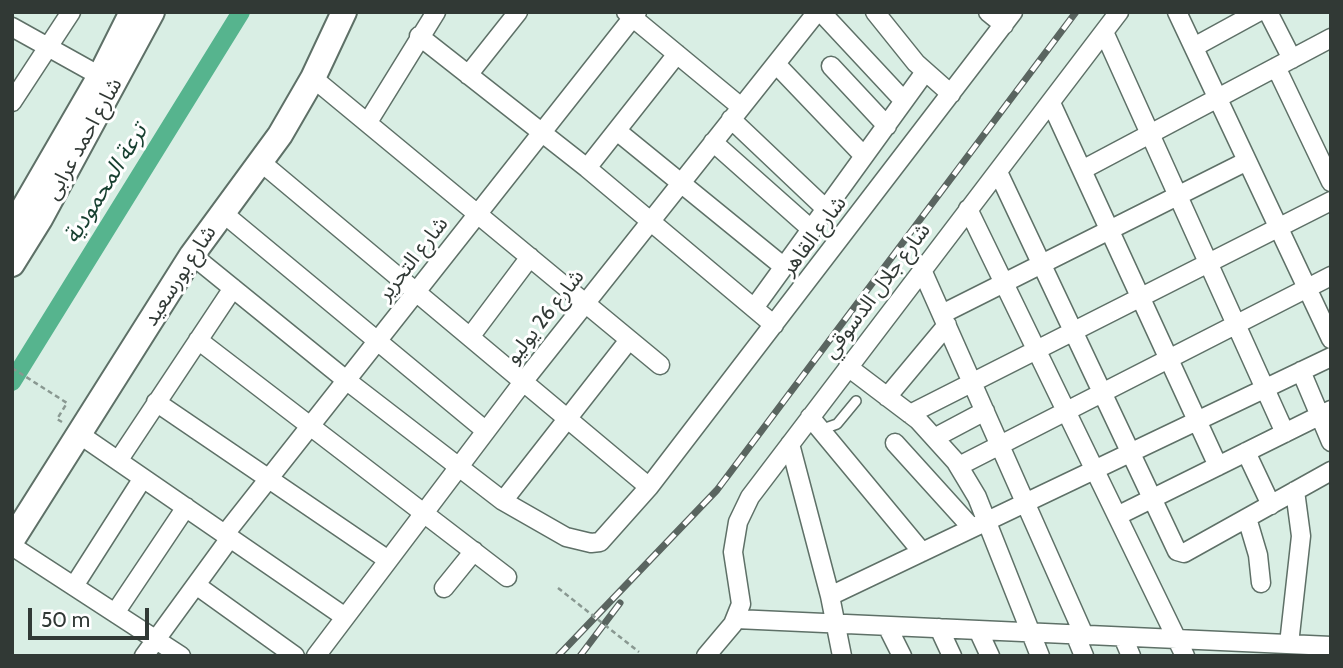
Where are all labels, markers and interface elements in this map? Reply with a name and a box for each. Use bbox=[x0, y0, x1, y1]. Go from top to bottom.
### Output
street label: شارع احمد عرابى bbox=[40, 74, 128, 204]
water label: ترعة المحمودية bbox=[58, 119, 154, 249]
street label: شارع القاهر bbox=[776, 191, 852, 281]
street label: شارع التحرير bbox=[372, 212, 454, 306]
street label: شارع جلال الدسوقي bbox=[818, 218, 936, 364]
street label: شارع بورسعيد bbox=[138, 221, 222, 331]
street label: شارع 26 يوليو bbox=[500, 265, 590, 369]
scale bar bbox=[32, 594, 152, 638]
text: 50 m bbox=[41, 607, 90, 632]

